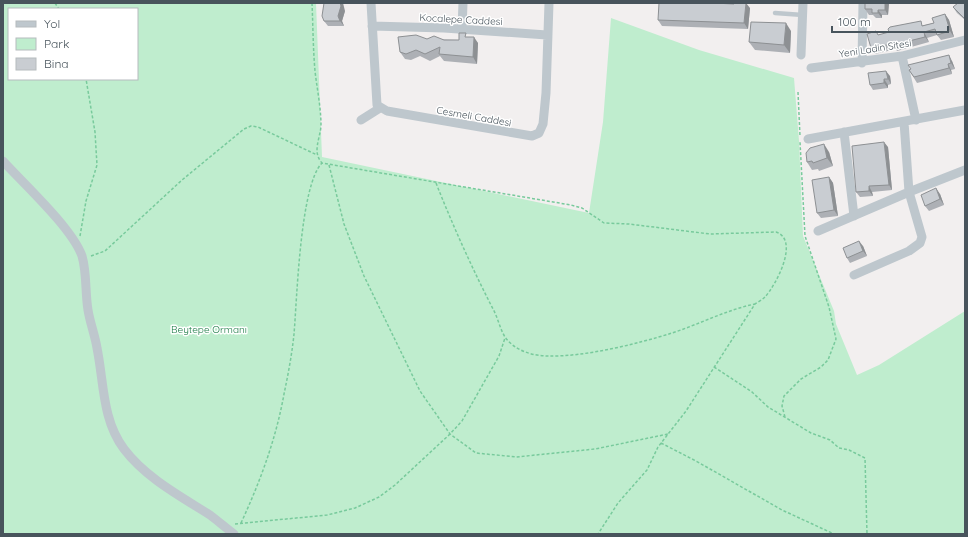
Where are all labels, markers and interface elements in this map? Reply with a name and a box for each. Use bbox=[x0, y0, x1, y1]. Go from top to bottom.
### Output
legend bbox=[8, 8, 138, 80]
scale bar bbox=[832, 8, 948, 34]
street label: Kocalepe Caddesi bbox=[419, 11, 503, 28]
text: 100 m bbox=[838, 14, 871, 29]
text: Yol bbox=[44, 16, 60, 31]
text: Park bbox=[44, 36, 69, 51]
street label: Yeni Ladin Sitesi bbox=[838, 36, 912, 61]
text: Bina bbox=[44, 56, 69, 71]
street label: Cesmeli Caddesi bbox=[435, 103, 512, 129]
park label: Beytepe Ormanı bbox=[171, 323, 247, 336]

